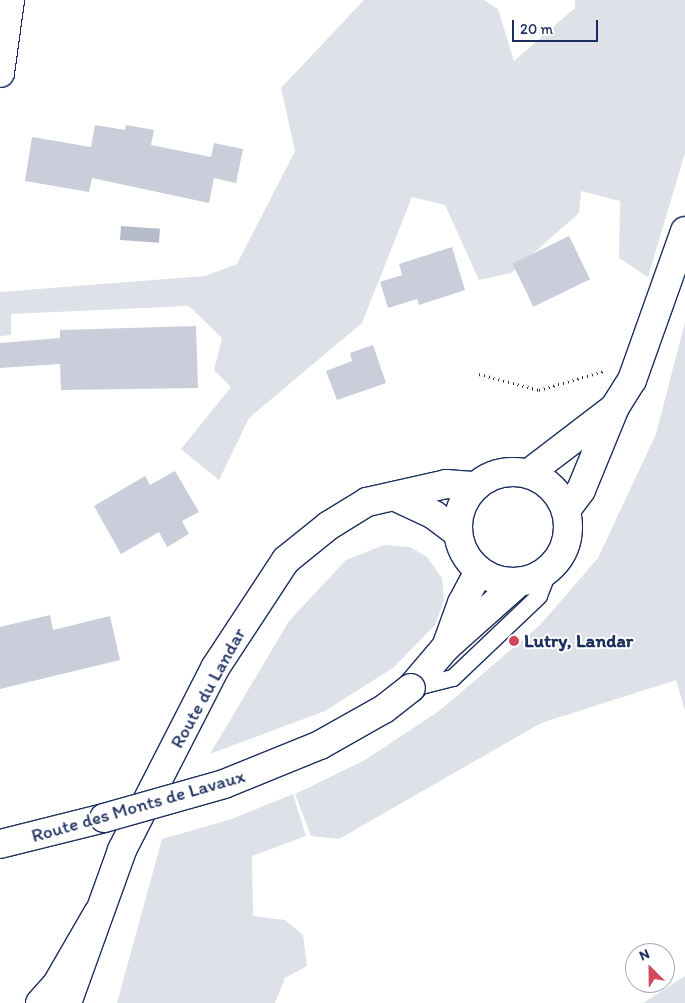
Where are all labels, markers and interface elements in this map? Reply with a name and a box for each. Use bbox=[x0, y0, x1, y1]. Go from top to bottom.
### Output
scale bar bbox=[515, 10, 601, 42]
text: 20 m bbox=[520, 20, 553, 38]
street label: Route du Landar bbox=[165, 624, 251, 752]
place label: Lutry, Landar bbox=[524, 630, 633, 652]
marker: Lutry, Landar bbox=[508, 635, 520, 647]
street label: Route des Monts de Lavaux bbox=[29, 765, 247, 847]
north arrow bbox=[625, 943, 675, 993]
text: N bbox=[637, 945, 652, 964]

